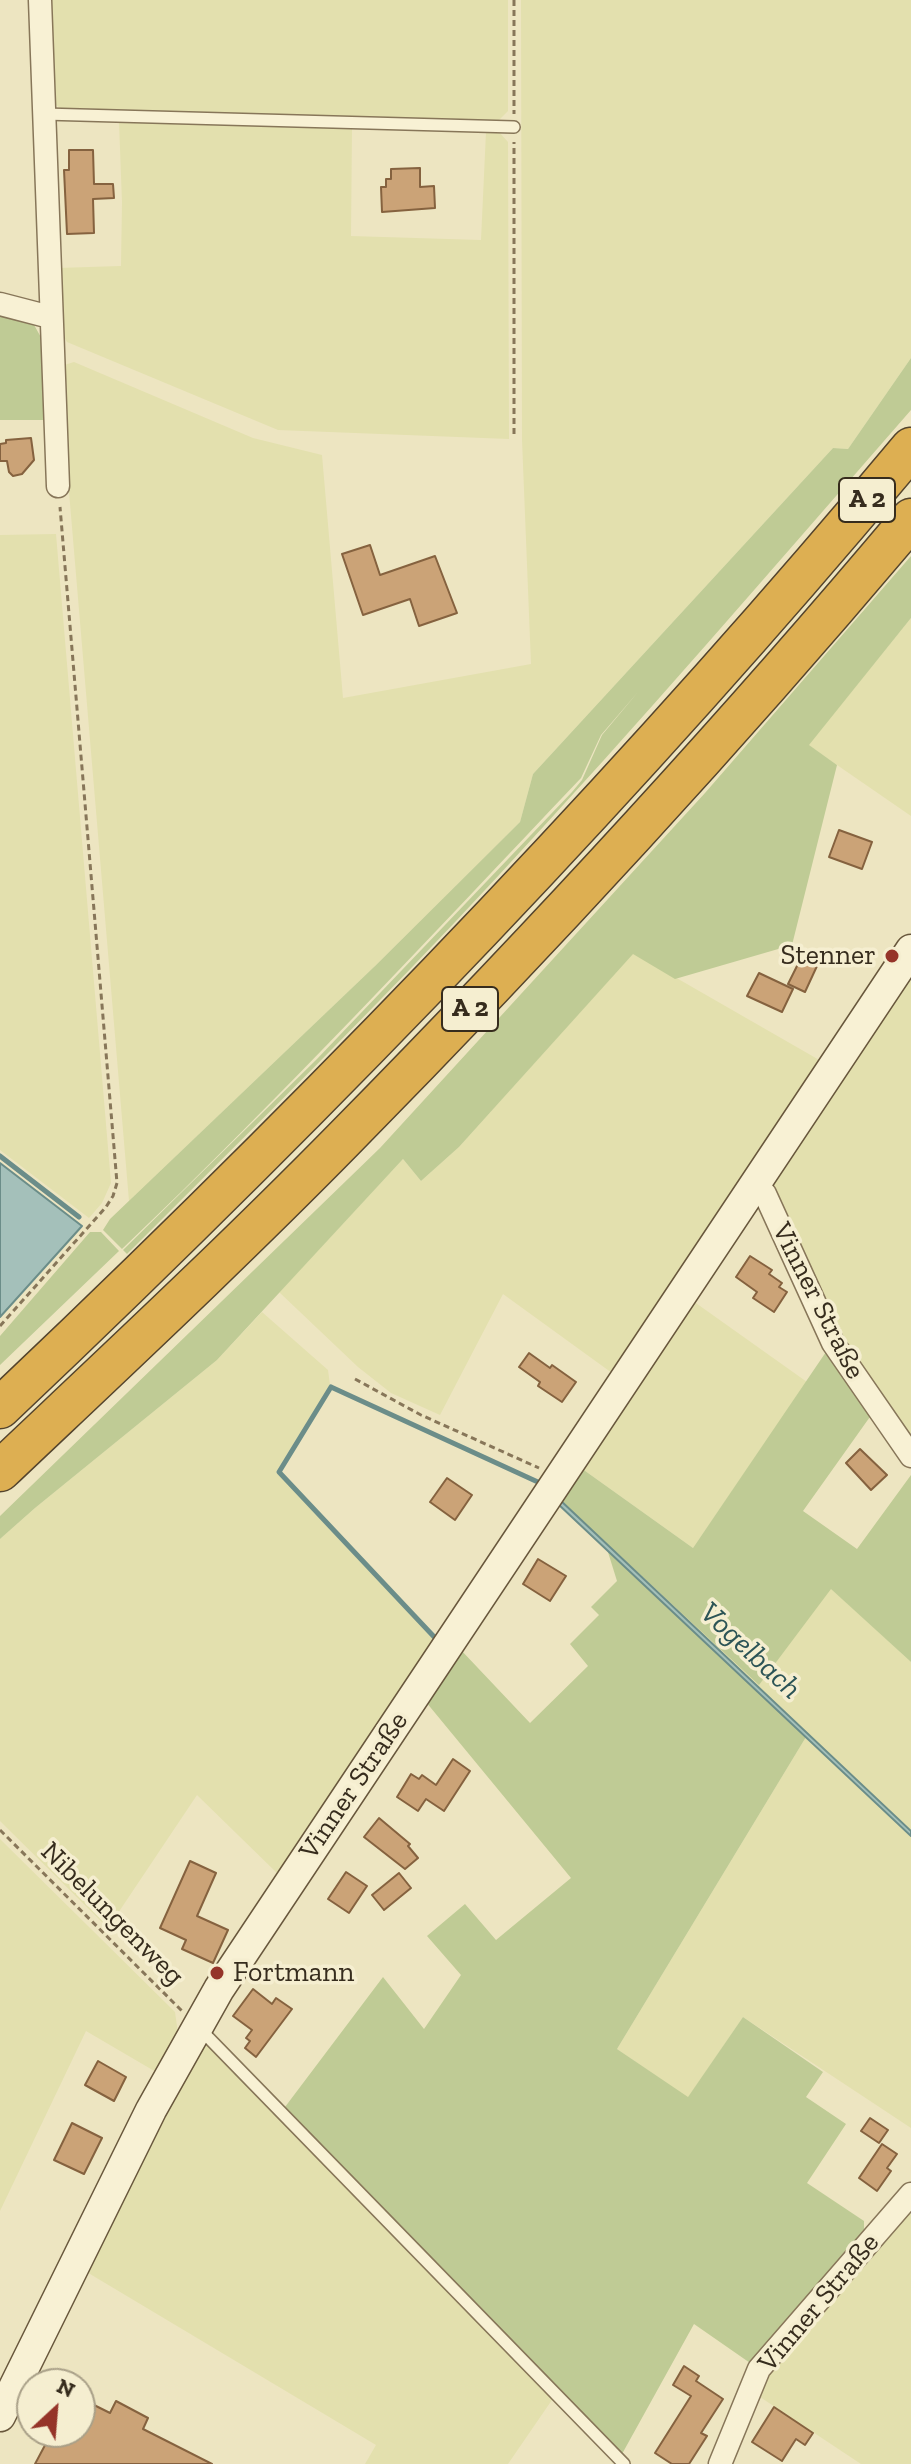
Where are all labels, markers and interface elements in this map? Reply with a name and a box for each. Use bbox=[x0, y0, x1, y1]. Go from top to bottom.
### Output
road number: A 2 bbox=[839, 478, 895, 522]
place label: Stenner bbox=[781, 939, 876, 973]
marker: Stenner bbox=[883, 947, 901, 965]
road number: A 2 bbox=[442, 987, 498, 1031]
street label: Vinner Straße bbox=[764, 1217, 872, 1385]
water label: Vogelbach bbox=[692, 1595, 808, 1707]
street label: Vinner Straße bbox=[292, 1706, 416, 1866]
street label: Nibelungenweg bbox=[33, 1835, 191, 1993]
place label: Fortmann bbox=[233, 1956, 354, 1990]
marker: Fortmann bbox=[208, 1964, 226, 1982]
street label: Vinner Straße bbox=[751, 2227, 887, 2379]
north arrow bbox=[16, 2368, 96, 2448]
text: N bbox=[52, 2372, 79, 2404]

